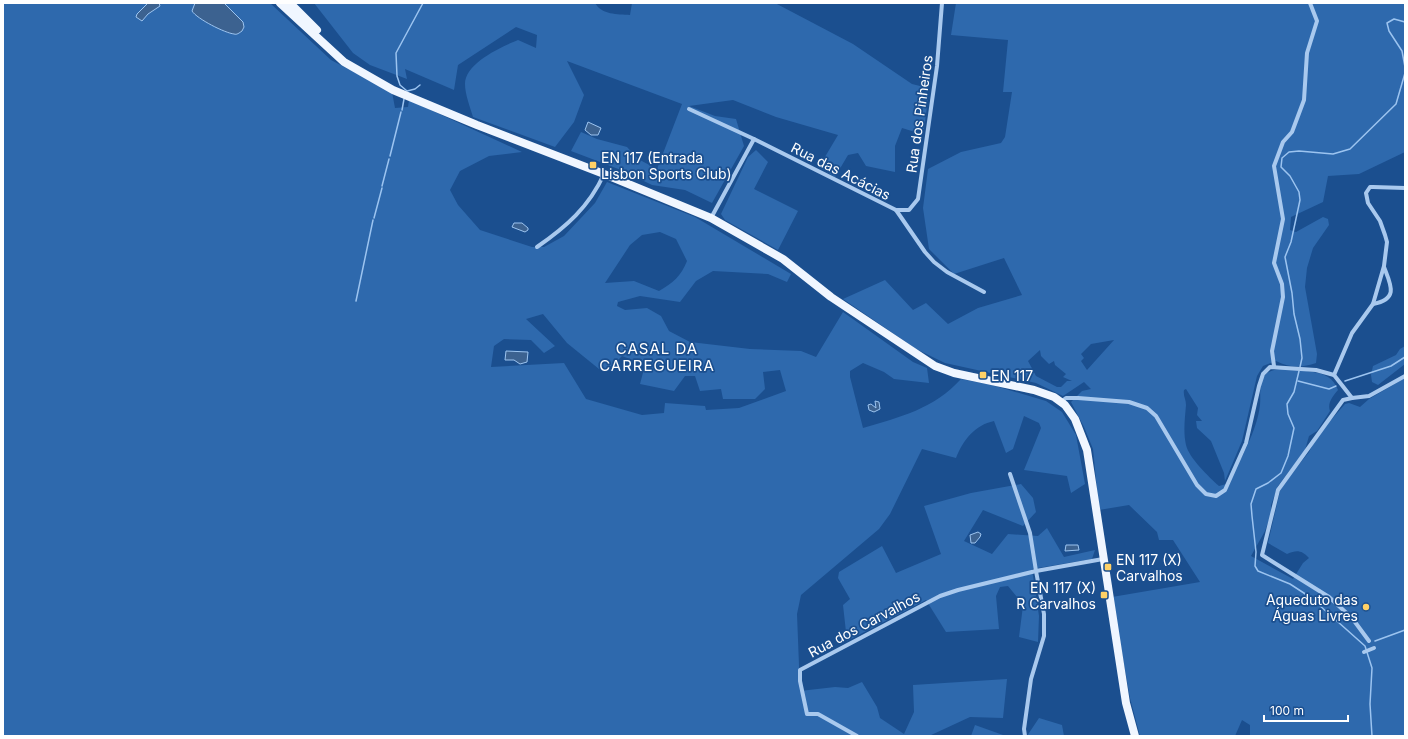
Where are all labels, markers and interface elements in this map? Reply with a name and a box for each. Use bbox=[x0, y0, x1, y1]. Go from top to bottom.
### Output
street label: Rua dos Pinheiros bbox=[902, 54, 936, 174]
street label: Rua das Acácias bbox=[789, 139, 893, 203]
place label: EN 117 (Entrada Lisbon Sports Club) bbox=[601, 149, 732, 182]
marker: EN 117 (Entrada Lisbon Sports Club) bbox=[588, 160, 598, 170]
district label: CASAL DA CARREGUEIRA bbox=[599, 339, 715, 375]
place label: EN 117 bbox=[991, 367, 1033, 384]
marker: EN 117 bbox=[978, 370, 988, 380]
place label: EN 117 (X) Carvalhos bbox=[1116, 551, 1183, 584]
marker: EN 117 (X) Carvalhos bbox=[1103, 562, 1113, 572]
place label: EN 117 (X) R Carvalhos bbox=[1016, 579, 1096, 612]
street label: Rua dos Carvalhos bbox=[805, 587, 923, 661]
marker: EN 117 (X) R Carvalhos bbox=[1099, 590, 1109, 600]
place label: Aqueduto das Águas Livres bbox=[1266, 591, 1358, 624]
marker: Aqueduto das Águas Livres bbox=[1361, 602, 1371, 612]
scale bar bbox=[1264, 697, 1348, 723]
text: 100 m bbox=[1270, 703, 1304, 718]

